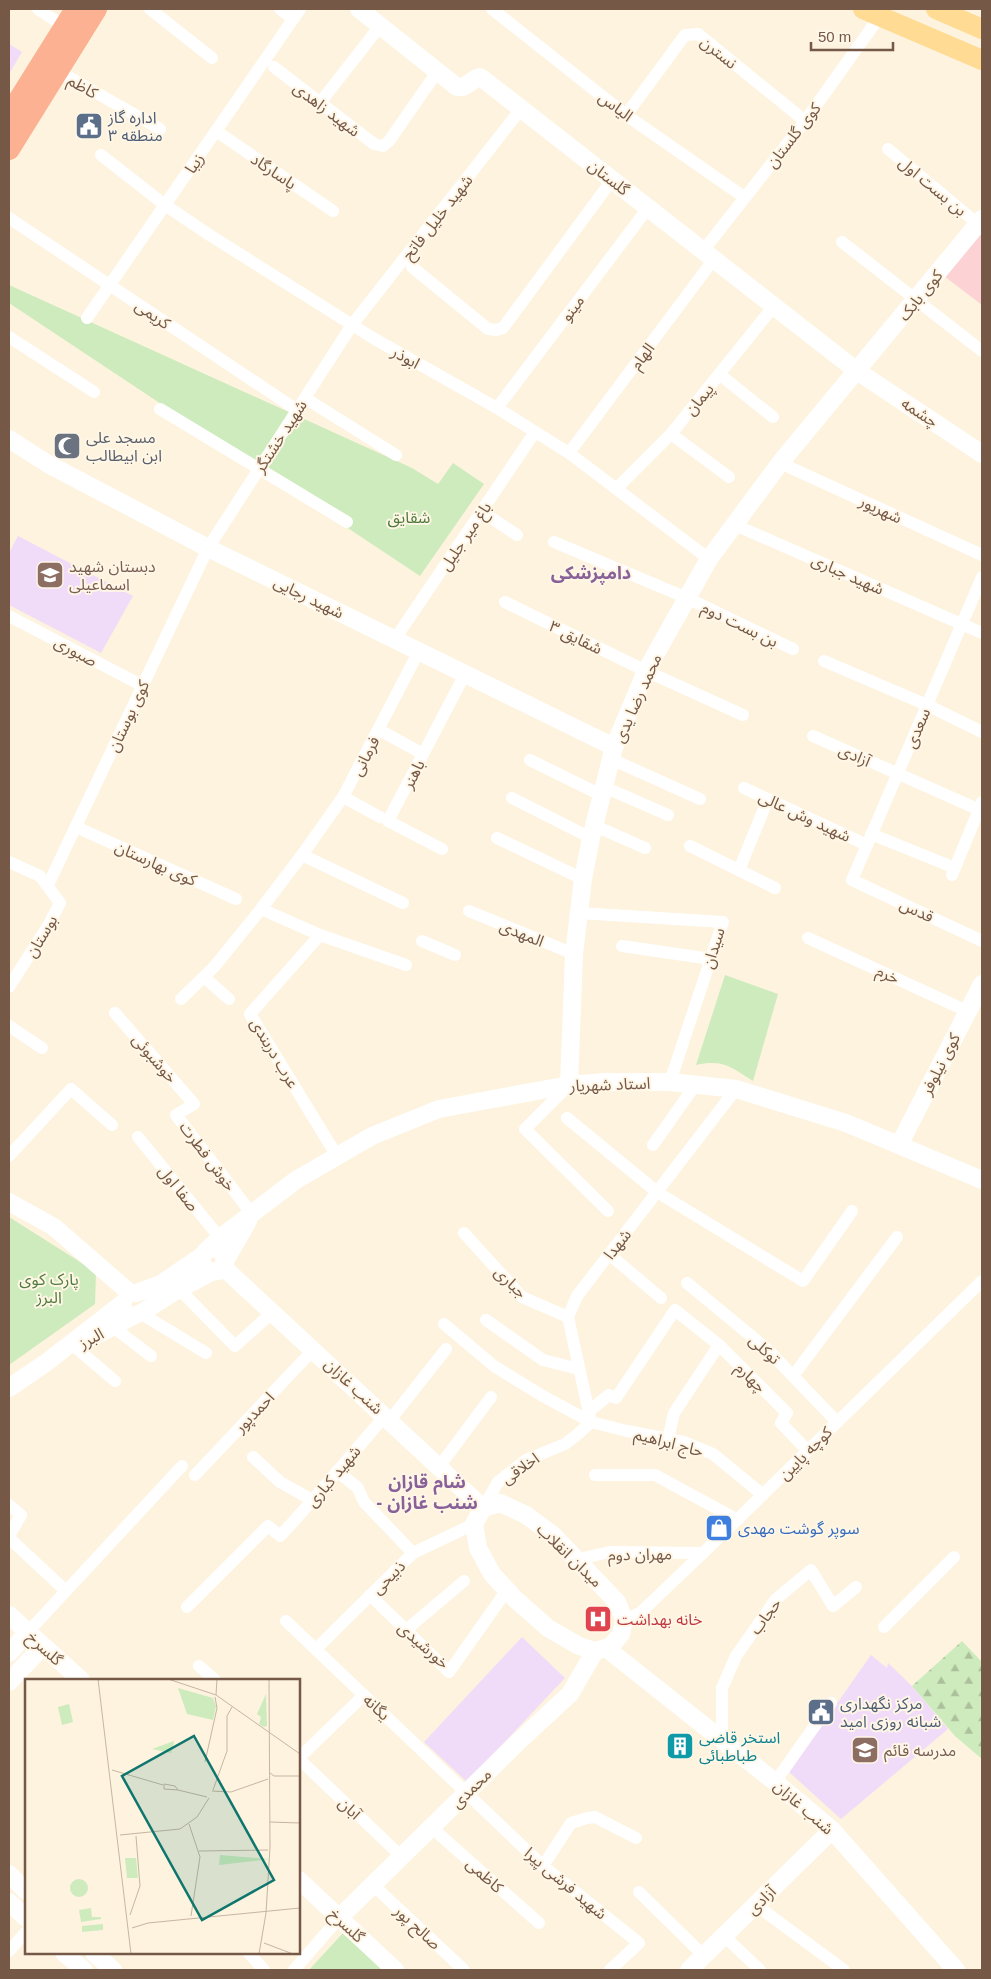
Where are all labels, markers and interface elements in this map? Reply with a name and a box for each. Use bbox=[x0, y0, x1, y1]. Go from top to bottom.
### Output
scale bar bbox=[811, 20, 894, 52]
text: 50 m bbox=[818, 28, 851, 45]
street label: نسترن bbox=[697, 33, 740, 73]
street label: کاظم bbox=[63, 71, 101, 105]
street label: شهید زاهدی bbox=[290, 79, 363, 141]
street label: الیاس bbox=[595, 88, 636, 125]
street label: کوی گلستان bbox=[763, 99, 825, 172]
place label: اداره گاز منطقه ۳ bbox=[107, 109, 163, 144]
public building icon: اداره گاز منطقه ۳ bbox=[74, 111, 104, 141]
street label: زیبا bbox=[182, 150, 208, 177]
street label: پاسارگاد bbox=[247, 150, 300, 194]
street label: بن بست اول bbox=[894, 153, 970, 221]
street label: گلستان bbox=[584, 156, 633, 199]
street label: شهید خلیل فاتح bbox=[399, 172, 479, 266]
street label: کوی بابک bbox=[895, 266, 947, 324]
street label: مینو bbox=[557, 292, 588, 325]
street label: کریمی bbox=[132, 297, 174, 333]
street label: الهام bbox=[627, 340, 661, 375]
street label: ابوذر bbox=[388, 342, 423, 373]
street label: پیمان bbox=[682, 380, 719, 420]
street label: چشمه bbox=[897, 394, 941, 432]
street label: شهید خشتگر bbox=[250, 397, 311, 477]
place label: مسجد علی ابن ابیطالب bbox=[86, 429, 162, 465]
mosque icon: مسجد علی ابن ابیطالب bbox=[52, 431, 82, 461]
street label: شهریور bbox=[856, 492, 905, 528]
street label: باغ میر جلیل bbox=[436, 499, 498, 576]
park label: شقایق bbox=[388, 509, 430, 528]
street label: شهید جباری bbox=[809, 551, 887, 599]
place label: دبستان شهید اسماعیلی bbox=[69, 558, 156, 594]
school or university icon: دبستان شهید اسماعیلی bbox=[35, 560, 65, 590]
district label: دامپزشکی bbox=[551, 563, 631, 585]
street label: شهید رجایی bbox=[271, 573, 346, 623]
street label: بن بست دوم bbox=[697, 599, 781, 654]
street label: شقایق ۳ bbox=[546, 617, 605, 659]
street label: صبوری bbox=[51, 633, 100, 671]
street label: محمد رضا یدی bbox=[610, 651, 665, 746]
street label: کوی بوستان bbox=[105, 677, 153, 755]
street label: سعدی bbox=[902, 706, 934, 751]
street label: فرمانی bbox=[348, 734, 384, 779]
street label: آزادی bbox=[836, 741, 874, 771]
street label: باهنر bbox=[399, 757, 429, 793]
street label: شهید وش عالی bbox=[756, 788, 853, 846]
street label: کوی بهارستان bbox=[112, 838, 200, 890]
street label: قدس bbox=[897, 895, 936, 926]
street label: بوستان bbox=[22, 912, 61, 961]
street label: المهدی bbox=[497, 917, 546, 951]
street label: سیدان bbox=[699, 926, 729, 971]
street label: خرم bbox=[872, 962, 902, 991]
street label: عرب دربندی bbox=[246, 1015, 302, 1092]
street label: کوی نیلوفر bbox=[917, 1030, 964, 1099]
street label: خوشبوئی bbox=[128, 1031, 180, 1087]
street label: استاد شهریار bbox=[568, 1075, 651, 1095]
street label: خوش فطرت bbox=[175, 1119, 239, 1195]
street label: صفا اول bbox=[154, 1162, 202, 1216]
street label: شهدا bbox=[601, 1226, 635, 1263]
street label: جباری bbox=[491, 1263, 530, 1302]
park label: پارک کوی البرز bbox=[19, 1271, 79, 1307]
street label: البرز bbox=[75, 1325, 107, 1353]
street label: توکلی bbox=[745, 1331, 784, 1369]
street label: شنب غازان bbox=[321, 1355, 386, 1418]
street label: چهارم bbox=[729, 1359, 769, 1399]
street label: احمدپور bbox=[230, 1389, 279, 1438]
street label: کوچه پایین bbox=[775, 1423, 837, 1485]
street label: حاج ابراهیم bbox=[631, 1425, 705, 1464]
street label: شهید کباری bbox=[303, 1442, 365, 1511]
street label: اخلاقی bbox=[498, 1449, 543, 1488]
district label: شام قازان - شنب غازان bbox=[376, 1472, 478, 1514]
shop icon: سوپر گوشت مهدی bbox=[704, 1513, 734, 1543]
street label: میدان انقلاب bbox=[533, 1520, 606, 1591]
place label: سوپر گوشت مهدی bbox=[738, 1520, 859, 1539]
street label: مهران دوم bbox=[608, 1545, 672, 1568]
street label: ذبیحی bbox=[368, 1557, 409, 1598]
street label: حجاب bbox=[747, 1595, 785, 1638]
hospital icon: خانه بهداشت bbox=[583, 1604, 613, 1634]
place label: خانه بهداشت bbox=[617, 1611, 702, 1629]
street label: خورشیدی bbox=[394, 1619, 452, 1673]
street label: گلسرخ bbox=[21, 1628, 66, 1672]
inset map bbox=[25, 1679, 300, 1954]
street label: یگانه bbox=[360, 1691, 393, 1724]
place label: مرکز نگهداری شبانه روزی امید bbox=[840, 1695, 941, 1731]
public building icon: مرکز نگهداری شبانه روزی امید bbox=[806, 1697, 836, 1727]
place label: استخر قاضی طباطبائی bbox=[699, 1729, 780, 1765]
building icon: استخر قاضی طباطبائی bbox=[665, 1731, 695, 1761]
school or university icon: مدرسه قائم bbox=[850, 1735, 880, 1765]
place label: مدرسه قائم bbox=[884, 1742, 956, 1763]
street label: محمدی bbox=[448, 1765, 495, 1812]
street label: شنب غازان bbox=[770, 1777, 837, 1838]
street label: آبان bbox=[335, 1794, 365, 1824]
street label: شهید فرشی پیرا bbox=[520, 1844, 610, 1924]
street label: کاظمی bbox=[462, 1855, 507, 1897]
street label: آزادی bbox=[744, 1882, 781, 1919]
street label: صالح پور bbox=[388, 1901, 444, 1956]
street label: گلسرخ bbox=[323, 1905, 368, 1949]

